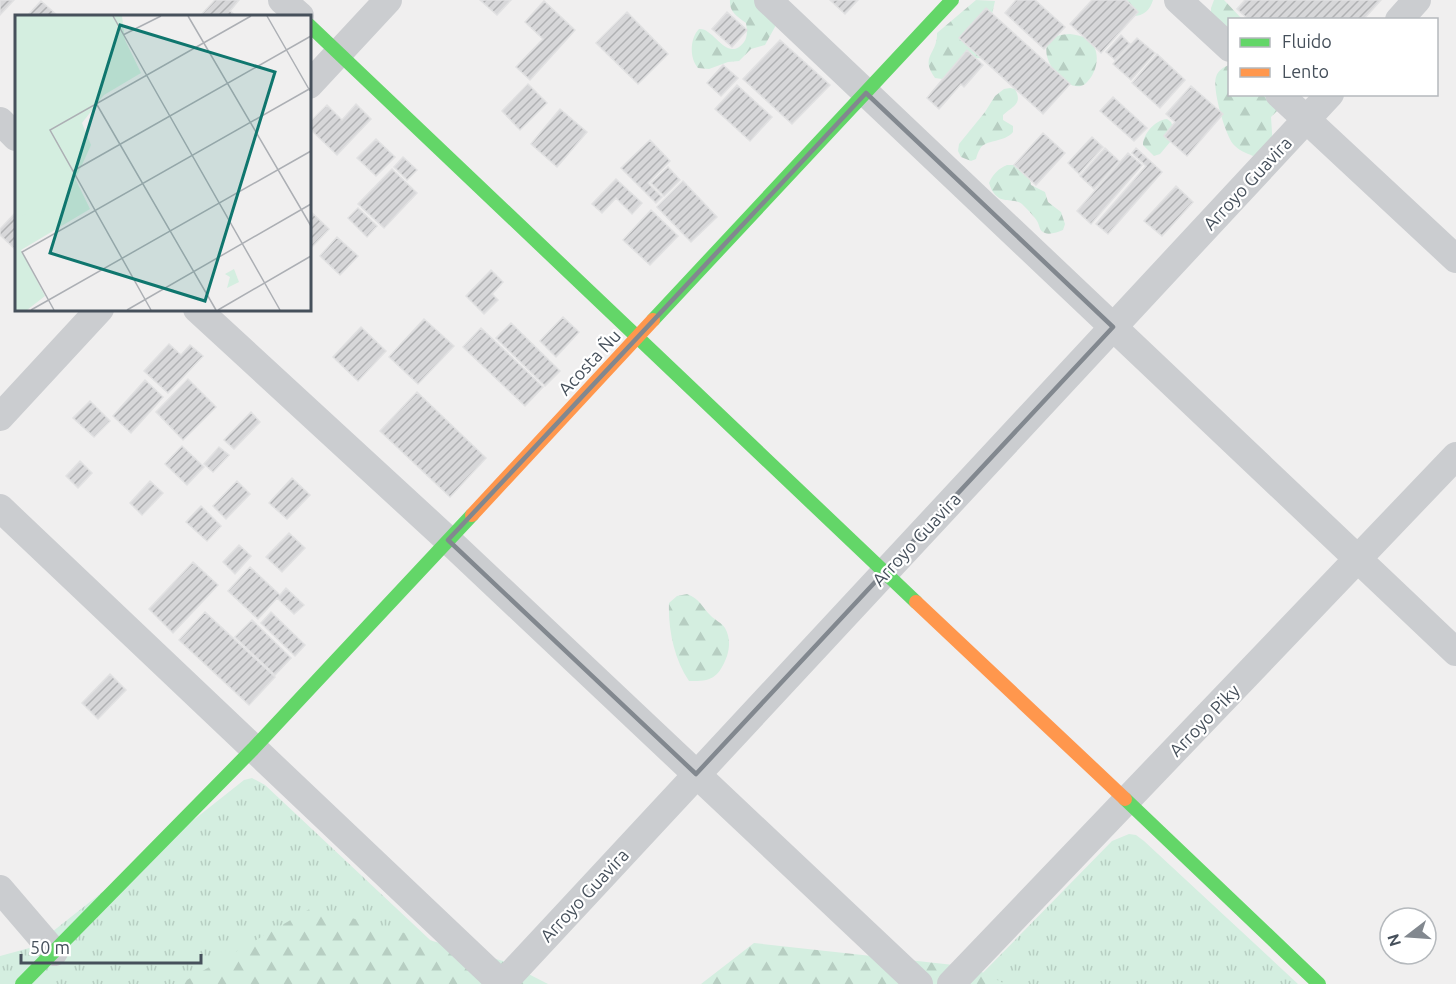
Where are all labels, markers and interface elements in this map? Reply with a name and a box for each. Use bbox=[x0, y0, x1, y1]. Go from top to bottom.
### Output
inset map bbox=[15, 15, 310, 310]
legend bbox=[1228, 18, 1438, 96]
text: Fluido bbox=[1282, 31, 1332, 51]
text: Lento bbox=[1282, 61, 1329, 81]
street label: Arroyo Guavira bbox=[1199, 132, 1295, 234]
street label: Acosta Ñu bbox=[553, 325, 624, 399]
street label: Arroyo Guavira bbox=[868, 488, 964, 590]
street label: Arroyo Piky bbox=[1165, 680, 1243, 760]
street label: Arroyo Guavira bbox=[536, 844, 632, 946]
north arrow bbox=[1378, 906, 1438, 966]
scale bar bbox=[21, 927, 201, 965]
text: N bbox=[1383, 932, 1404, 949]
text: 50 m bbox=[30, 937, 70, 957]

